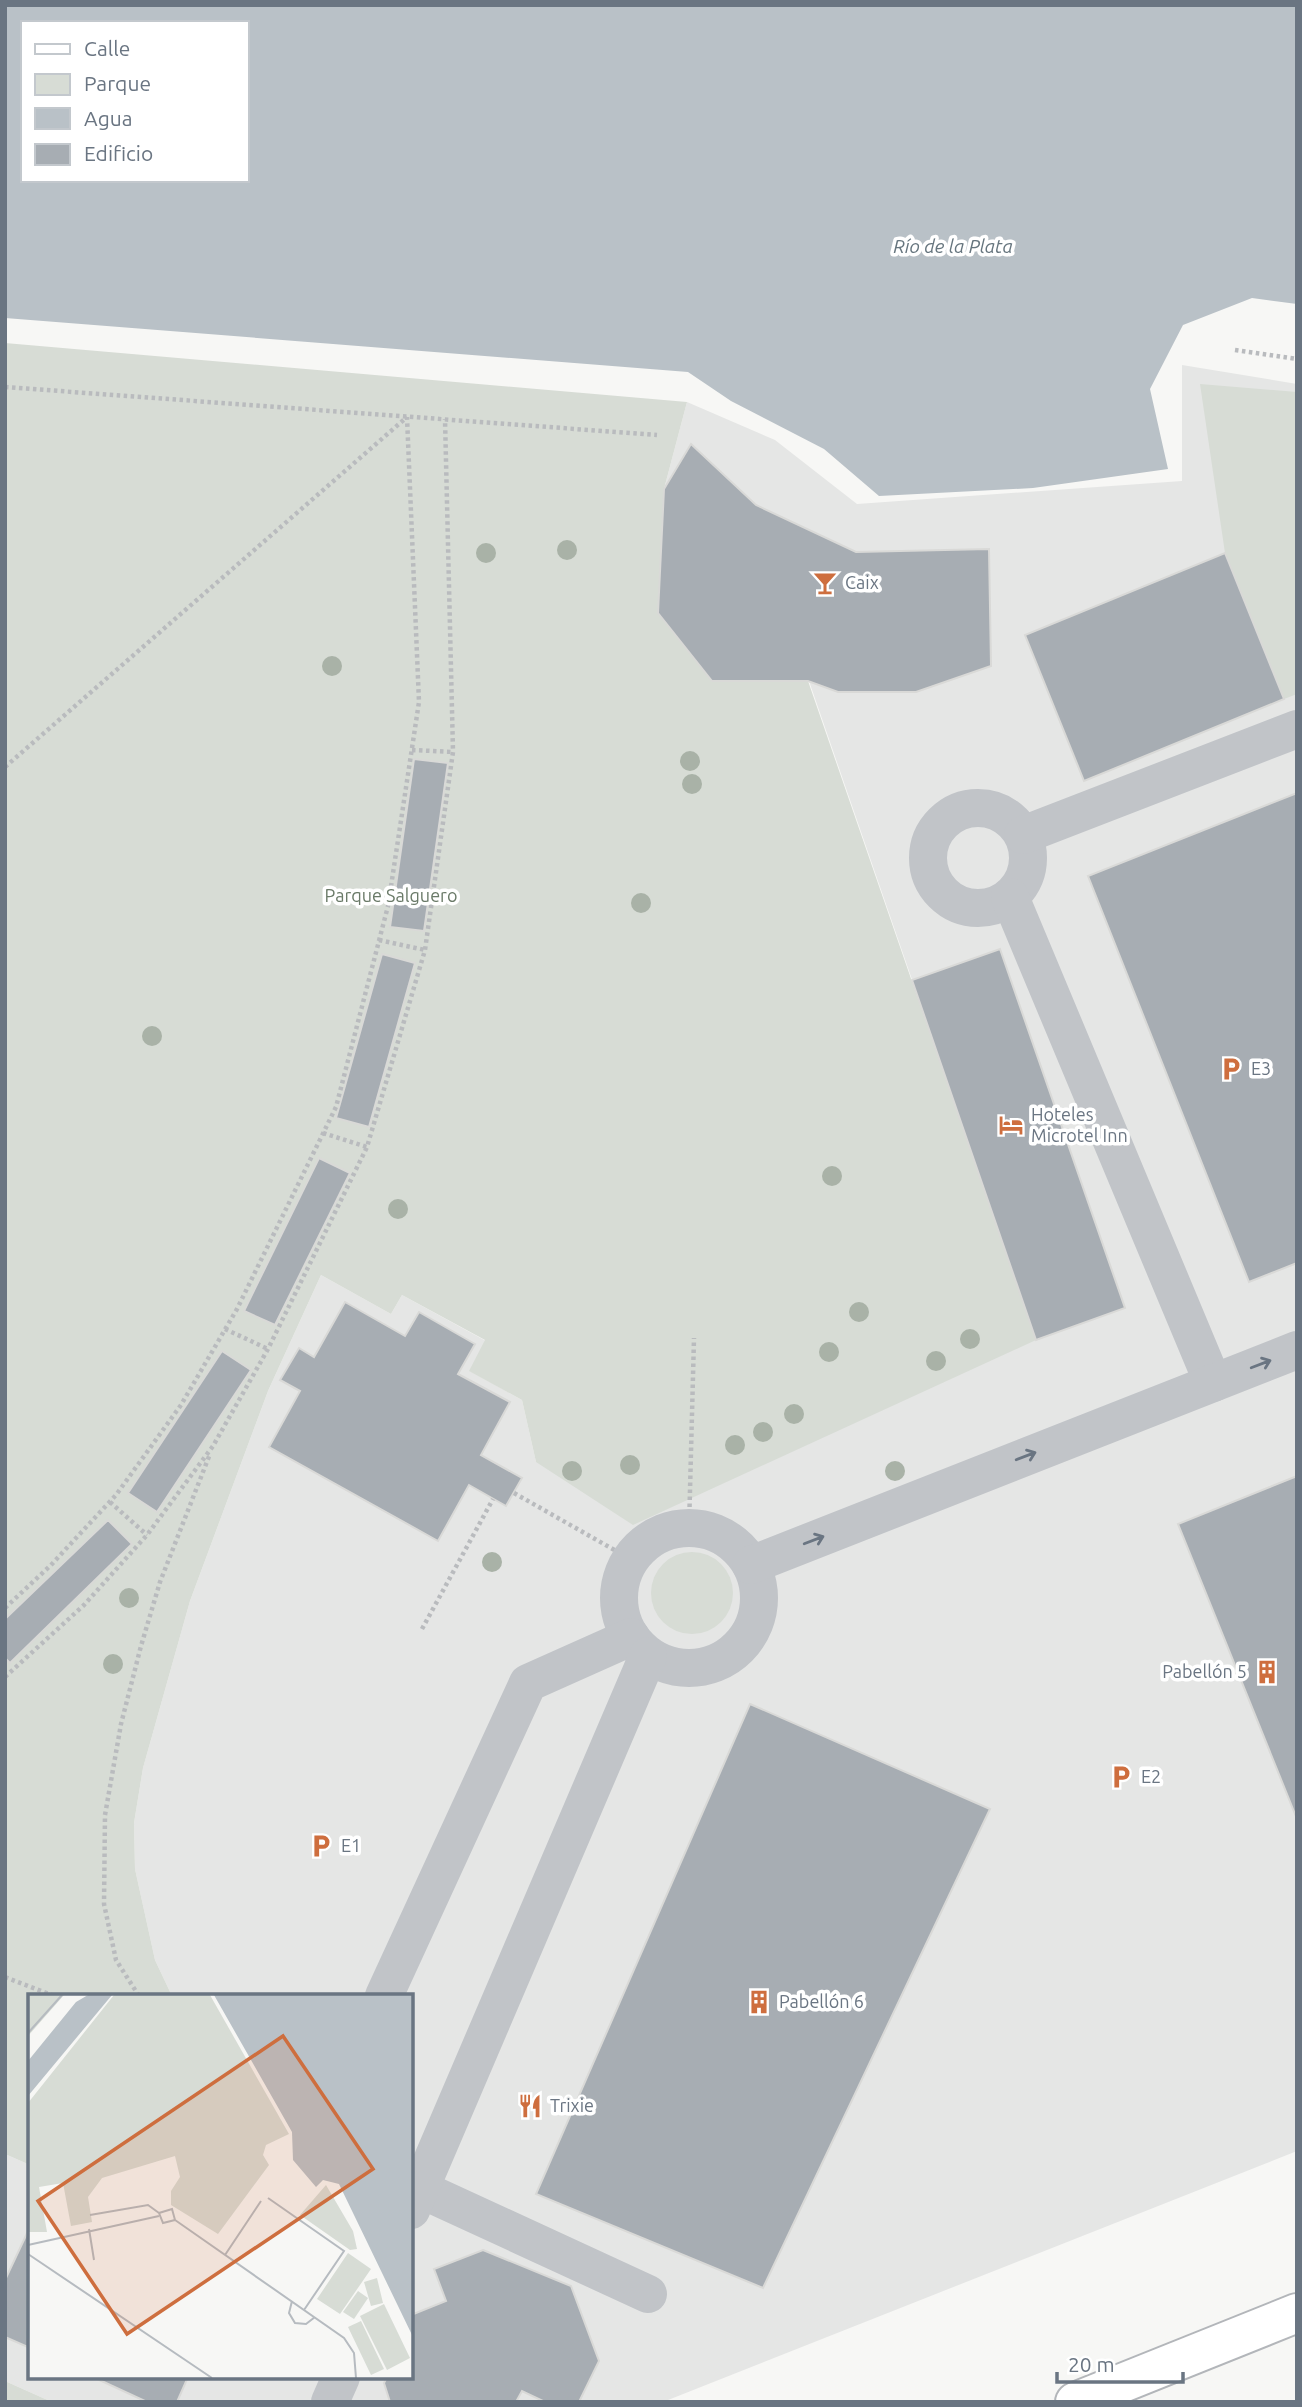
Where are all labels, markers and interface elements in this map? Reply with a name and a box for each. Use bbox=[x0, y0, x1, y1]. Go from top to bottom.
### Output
legend bbox=[21, 21, 248, 182]
text: Calle bbox=[84, 36, 130, 60]
text: Parque bbox=[84, 71, 151, 95]
text: Agua bbox=[84, 106, 133, 130]
text: Edificio bbox=[84, 141, 153, 165]
water label: Río de la Plata bbox=[893, 235, 1013, 257]
bar icon: Caix bbox=[811, 569, 839, 597]
place label: Caix bbox=[845, 572, 879, 592]
park label: Parque Salguero bbox=[325, 885, 457, 905]
parking icon: E3 bbox=[1217, 1055, 1245, 1083]
place label: E3 bbox=[1251, 1058, 1271, 1078]
place label: Hoteles Microtel Inn bbox=[1031, 1104, 1128, 1145]
hotel icon: Hoteles Microtel Inn bbox=[997, 1111, 1025, 1139]
one-way arrow bbox=[1249, 1357, 1271, 1370]
one-way arrow bbox=[1015, 1449, 1036, 1462]
one-way arrow bbox=[803, 1532, 825, 1545]
building icon: Pabellón 5 bbox=[1253, 1658, 1281, 1686]
place label: Pabellón 5 bbox=[1162, 1661, 1247, 1681]
parking icon: E2 bbox=[1107, 1763, 1135, 1791]
place label: E2 bbox=[1141, 1766, 1161, 1786]
parking icon: E1 bbox=[307, 1832, 335, 1860]
place label: E1 bbox=[341, 1835, 361, 1855]
building icon: Pabellón 6 bbox=[745, 1988, 773, 2016]
place label: Pabellón 6 bbox=[779, 1991, 864, 2011]
inset map bbox=[28, 1994, 413, 2379]
restaurant icon: Trixie bbox=[516, 2092, 544, 2120]
place label: Trixie bbox=[550, 2095, 594, 2115]
scale bar bbox=[1057, 2340, 1183, 2384]
text: 20 m bbox=[1068, 2352, 1115, 2376]

